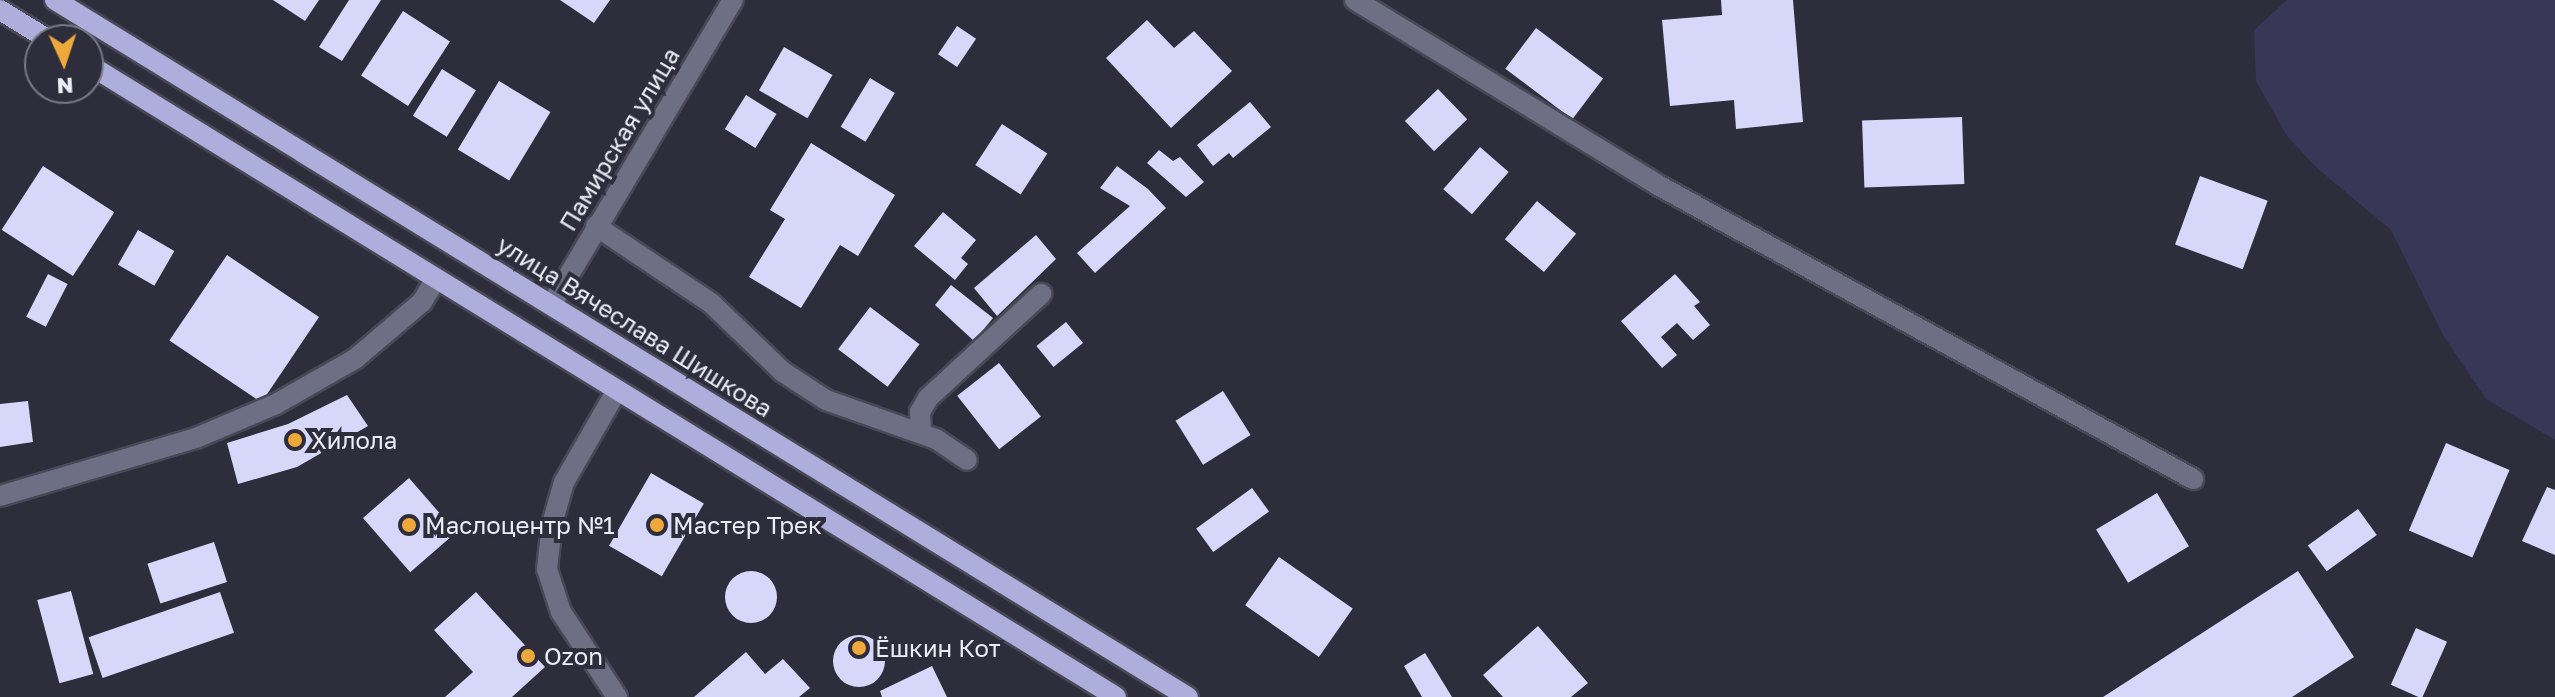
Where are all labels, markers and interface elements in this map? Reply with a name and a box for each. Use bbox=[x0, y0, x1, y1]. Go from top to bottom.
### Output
north arrow bbox=[24, 24, 104, 104]
street label: Памирская улица bbox=[553, 42, 685, 236]
text: N bbox=[56, 73, 74, 100]
street label: улица Вячеслава Шишкова bbox=[492, 229, 778, 423]
place label: Хилола bbox=[311, 426, 397, 454]
marker: Хилола bbox=[286, 431, 304, 449]
place label: Маслоцентр №1 bbox=[425, 511, 615, 539]
place label: Мастер Трек bbox=[673, 511, 822, 539]
marker: Маслоцентр №1 bbox=[400, 516, 418, 534]
marker: Мастер Трек bbox=[648, 516, 666, 534]
place label: Ёшкин Кот bbox=[875, 634, 1000, 662]
marker: Ёшкин Кот bbox=[850, 639, 868, 657]
place label: Ozon bbox=[544, 642, 603, 670]
marker: Ozon bbox=[519, 647, 537, 665]

